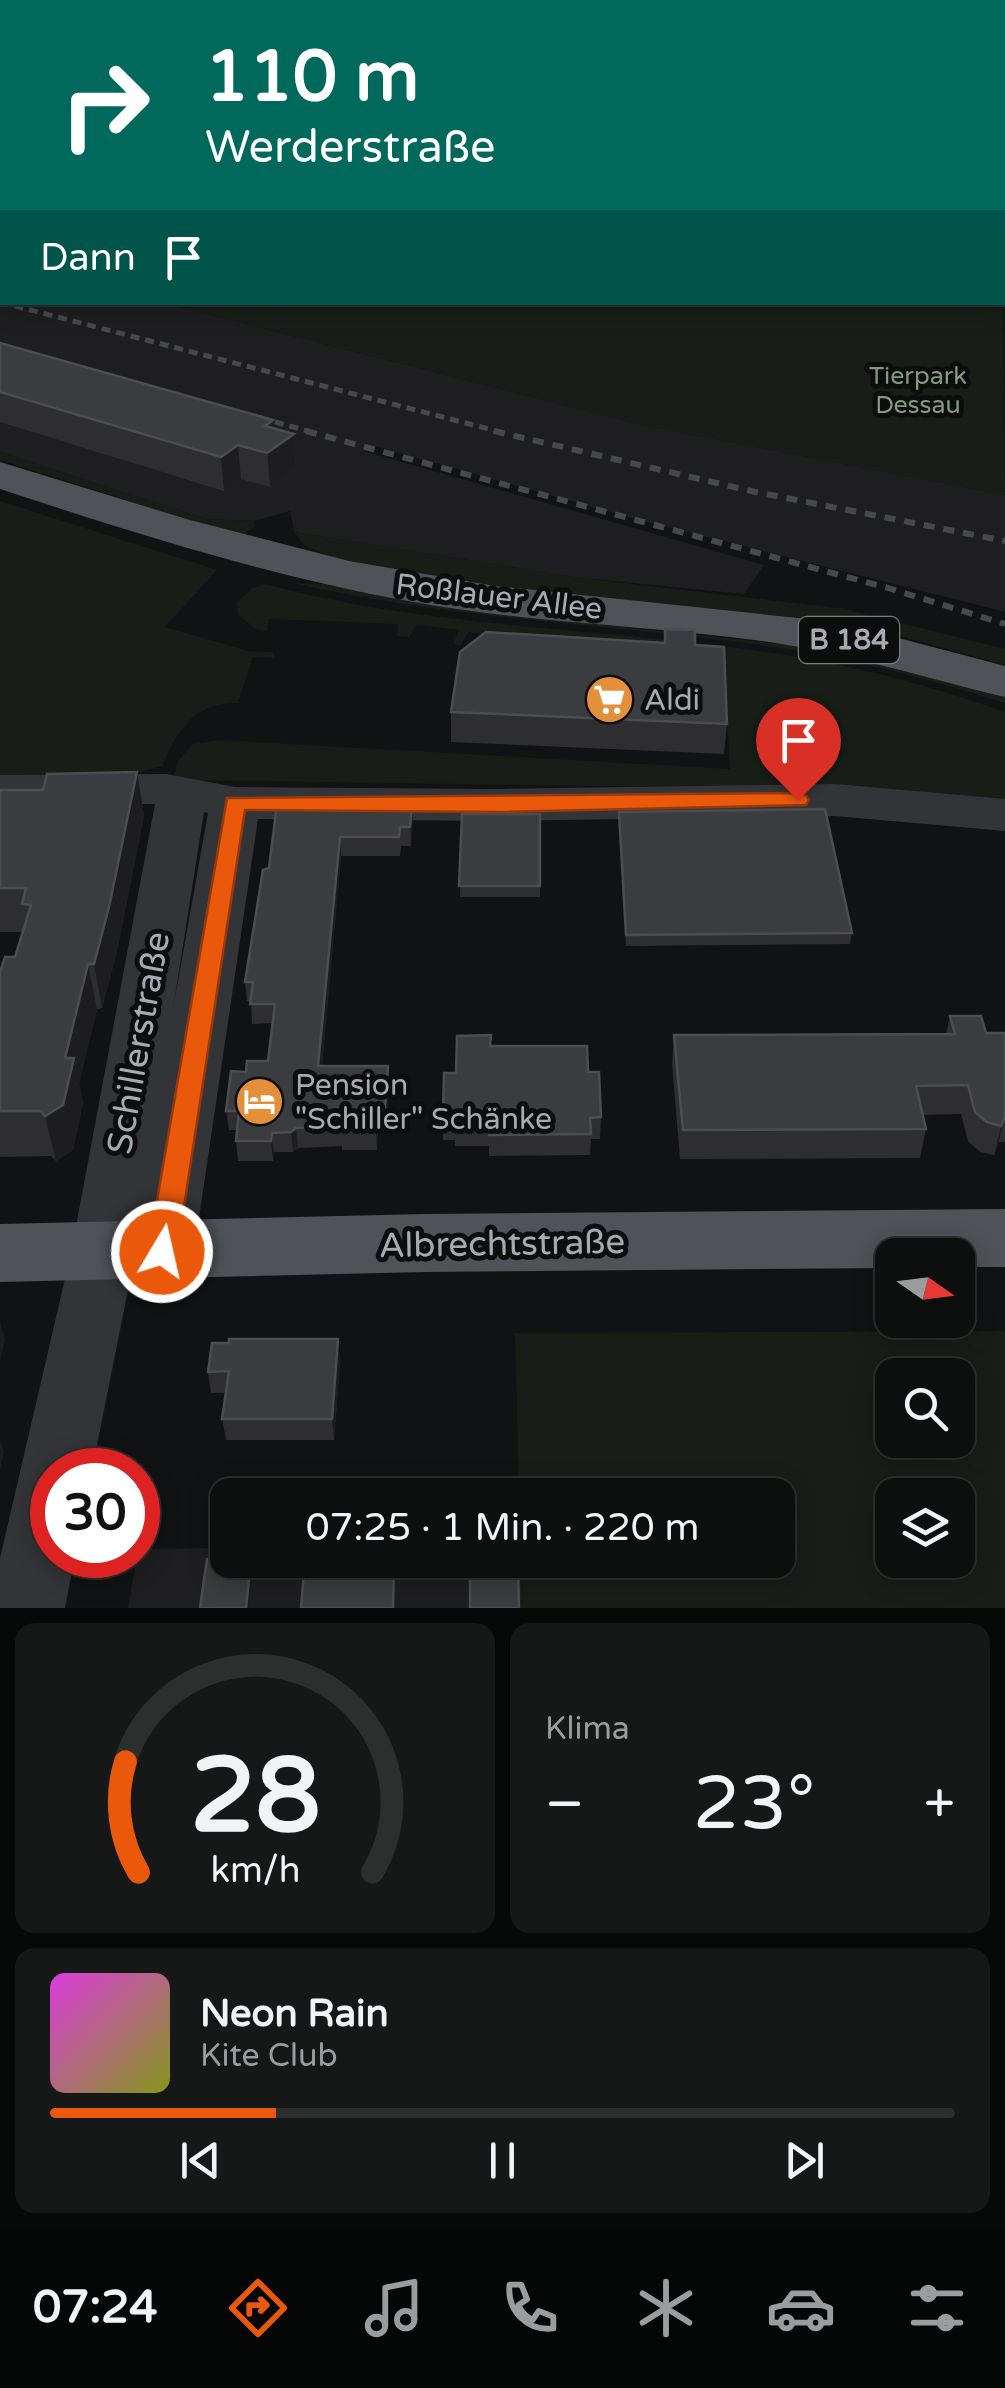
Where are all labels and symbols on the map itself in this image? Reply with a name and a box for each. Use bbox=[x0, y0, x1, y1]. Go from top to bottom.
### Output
park label: Tierpark Dessau bbox=[869, 361, 967, 420]
street label: Roßlauer Allee bbox=[394, 566, 604, 628]
road number: B 184 bbox=[799, 617, 899, 663]
supermarket icon: Aldi bbox=[583, 674, 635, 726]
place label: Aldi bbox=[644, 682, 700, 719]
pin bbox=[756, 698, 841, 801]
street label: Schillerstraße bbox=[99, 929, 179, 1157]
place label: Pension "Schiller" Schänke bbox=[295, 1067, 552, 1138]
hotel icon: Pension "Schiller" Schänke bbox=[234, 1076, 286, 1128]
position arrow bbox=[110, 1200, 214, 1304]
street label: Albrechtstraße bbox=[378, 1221, 626, 1267]
north arrow bbox=[875, 1238, 975, 1338]
speed limit sign: 30 bbox=[30, 1448, 160, 1578]

